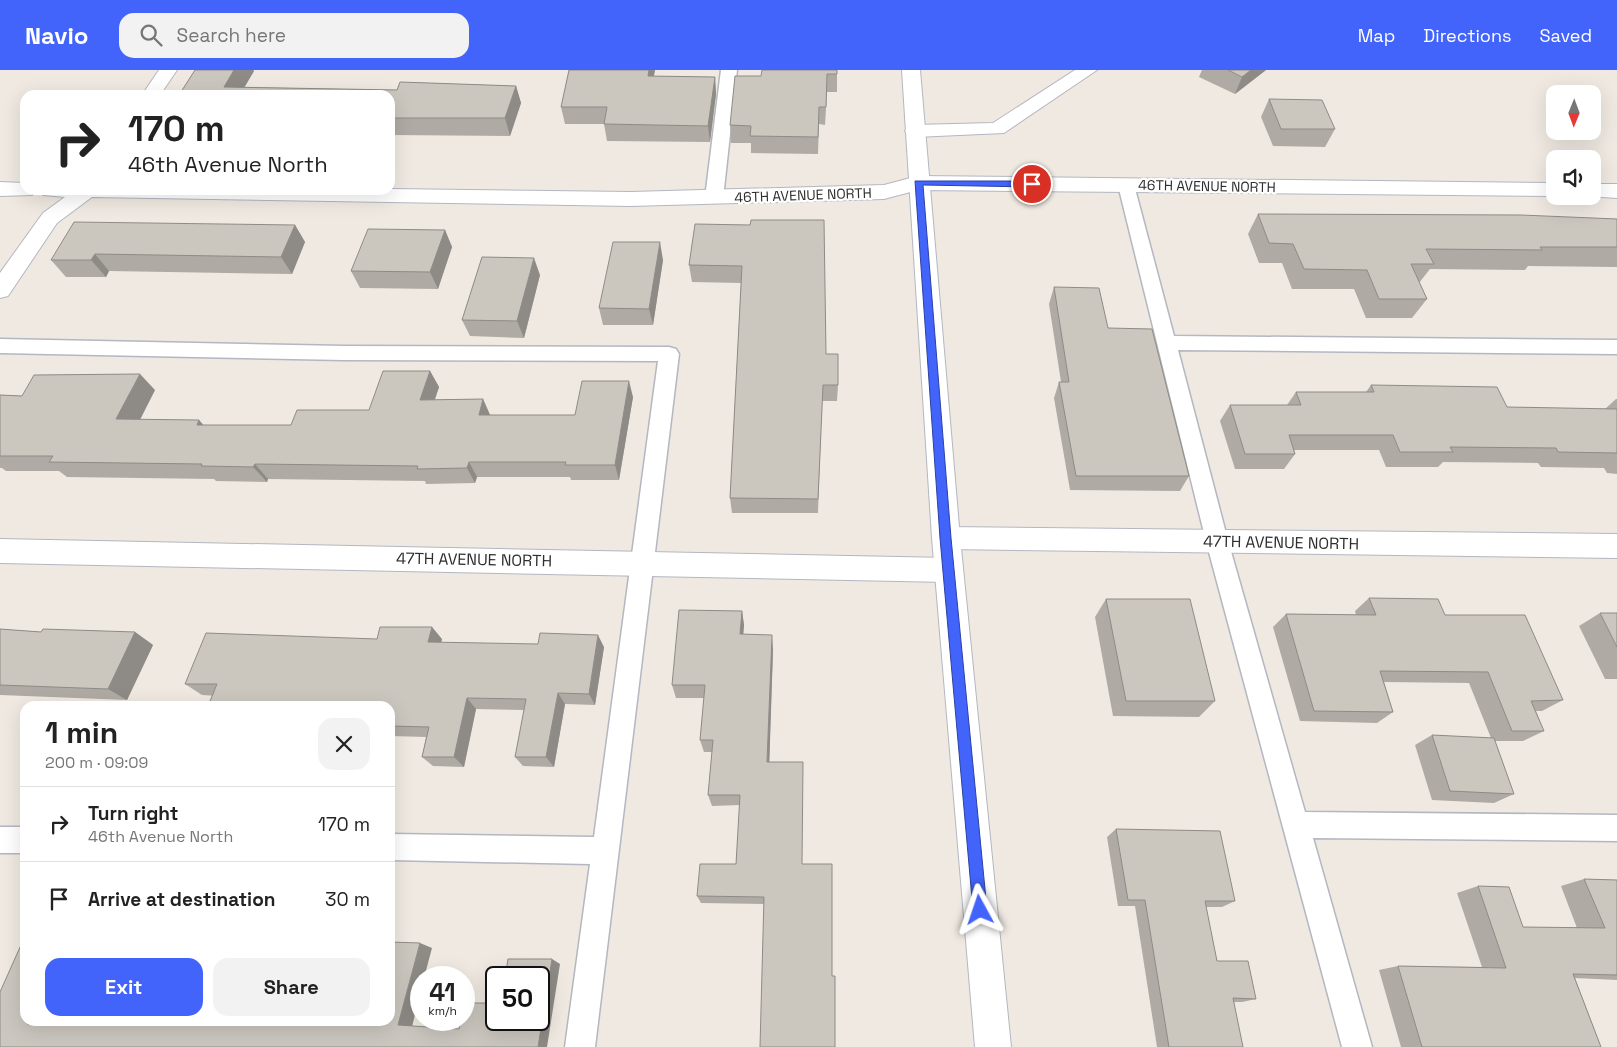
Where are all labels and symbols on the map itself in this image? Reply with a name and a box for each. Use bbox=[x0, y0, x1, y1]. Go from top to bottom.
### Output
north arrow bbox=[1546, 85, 1601, 140]
pin bbox=[1011, 163, 1053, 205]
street label: 46TH AVENUE NORTH bbox=[1138, 176, 1276, 196]
street label: 46TH AVENUE NORTH bbox=[734, 184, 872, 206]
street label: 47TH AVENUE NORTH bbox=[1203, 531, 1359, 554]
street label: 47TH AVENUE NORTH bbox=[396, 548, 552, 571]
position arrow bbox=[953, 883, 1005, 935]
speed limit sign: 50 bbox=[485, 966, 550, 1031]

